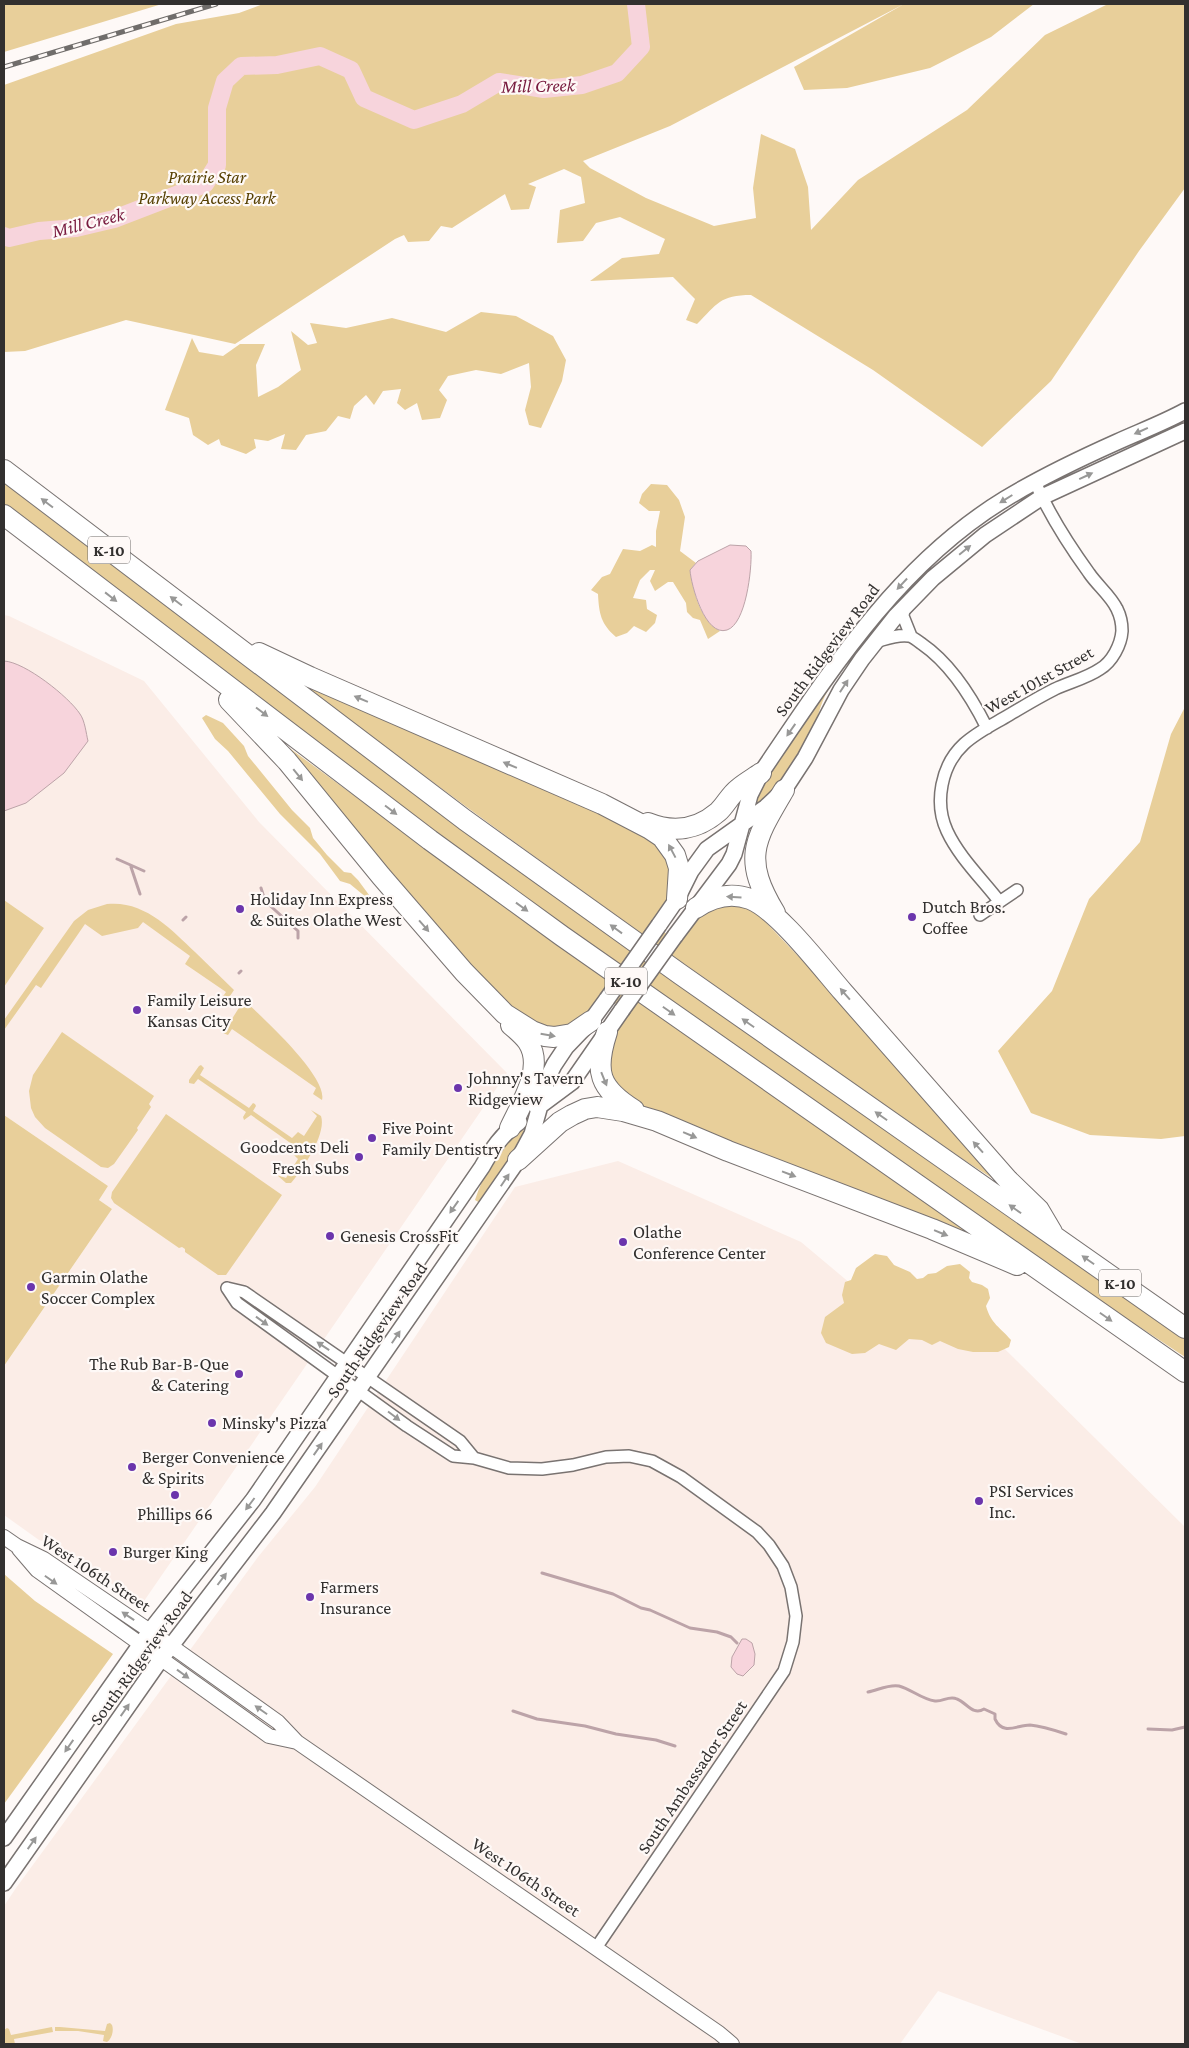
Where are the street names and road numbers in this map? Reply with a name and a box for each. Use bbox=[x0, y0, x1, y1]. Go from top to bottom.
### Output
road number: K-10 bbox=[88, 536, 130, 564]
street label: South Ridgeview Road bbox=[771, 579, 884, 720]
street label: West 101st Street bbox=[981, 641, 1098, 718]
road number: K-10 bbox=[605, 968, 647, 994]
street label: South Ridgeview Road bbox=[323, 1258, 432, 1401]
road number: K-10 bbox=[1099, 1270, 1141, 1296]
street label: West 106th Street bbox=[38, 1530, 155, 1616]
street label: South Ridgeview Road bbox=[86, 1587, 197, 1729]
street label: South Ambassador Street bbox=[633, 1696, 751, 1858]
street label: West 106th Street bbox=[468, 1833, 585, 1921]

